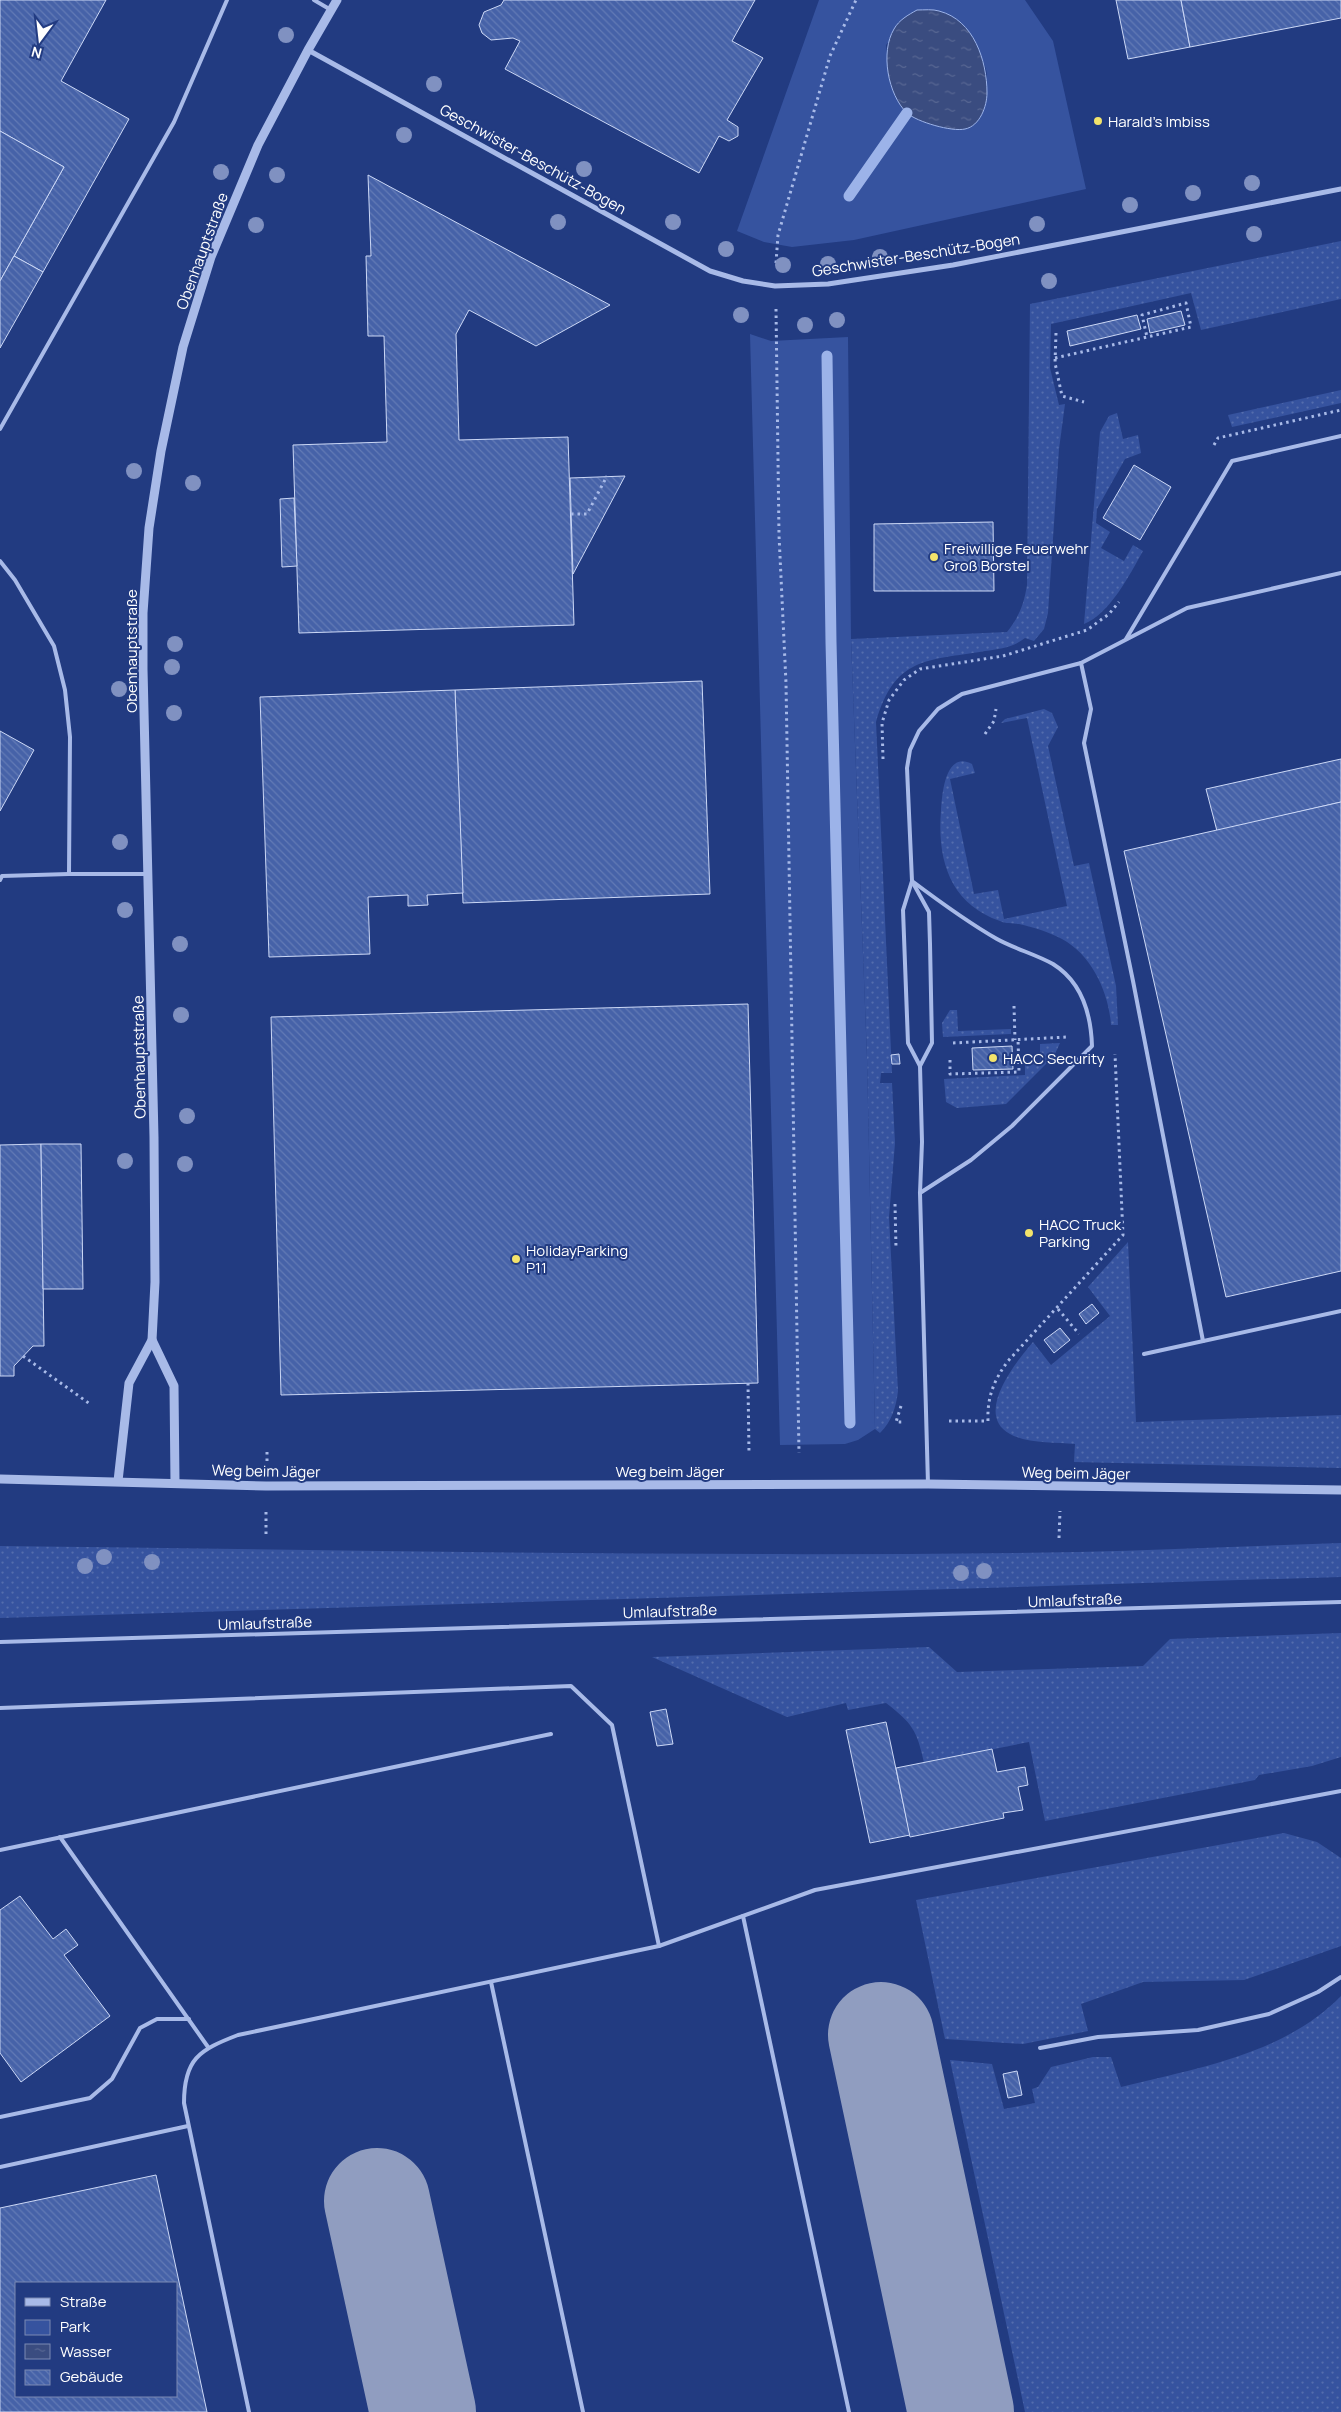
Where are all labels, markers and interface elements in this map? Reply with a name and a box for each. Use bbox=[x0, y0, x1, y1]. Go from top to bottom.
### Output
north arrow bbox=[15, 15, 65, 65]
text: N bbox=[29, 43, 44, 64]
street label: Geschwister-Beschütz-Bogen bbox=[436, 99, 630, 219]
place label: Harald's Imbiss bbox=[1108, 111, 1210, 132]
marker: Harald's Imbiss bbox=[1092, 115, 1104, 127]
street label: Obenhauptstraße bbox=[171, 189, 233, 313]
street label: Geschwister-Beschütz-Bogen bbox=[811, 228, 1021, 282]
place label: Freiwillige Feuerwehr Groß Borstel bbox=[944, 538, 1089, 576]
marker: Freiwillige Feuerwehr Groß Borstel bbox=[928, 551, 940, 563]
street label: Obenhauptstraße bbox=[121, 589, 142, 713]
street label: Obenhauptstraße bbox=[127, 995, 151, 1119]
place label: HACC Security bbox=[1003, 1048, 1105, 1069]
marker: HACC Security bbox=[987, 1052, 999, 1064]
place label: HACC Truck Parking bbox=[1039, 1214, 1122, 1252]
marker: HACC Truck Parking bbox=[1023, 1227, 1035, 1239]
place label: HolidayParking P11 bbox=[526, 1240, 628, 1278]
marker: HolidayParking P11 bbox=[510, 1253, 522, 1265]
street label: Weg beim Jäger bbox=[211, 1460, 321, 1482]
street label: Weg beim Jäger bbox=[616, 1461, 725, 1482]
street label: Weg beim Jäger bbox=[1021, 1462, 1131, 1484]
street label: Umlaufstraße bbox=[1027, 1588, 1123, 1612]
street label: Umlaufstraße bbox=[622, 1599, 718, 1623]
street label: Umlaufstraße bbox=[217, 1611, 313, 1635]
legend bbox=[15, 2282, 178, 2397]
text: Straße bbox=[60, 2291, 107, 2312]
text: Park bbox=[60, 2316, 90, 2337]
text: Wasser bbox=[60, 2341, 112, 2362]
text: Gebäude bbox=[60, 2366, 123, 2387]

